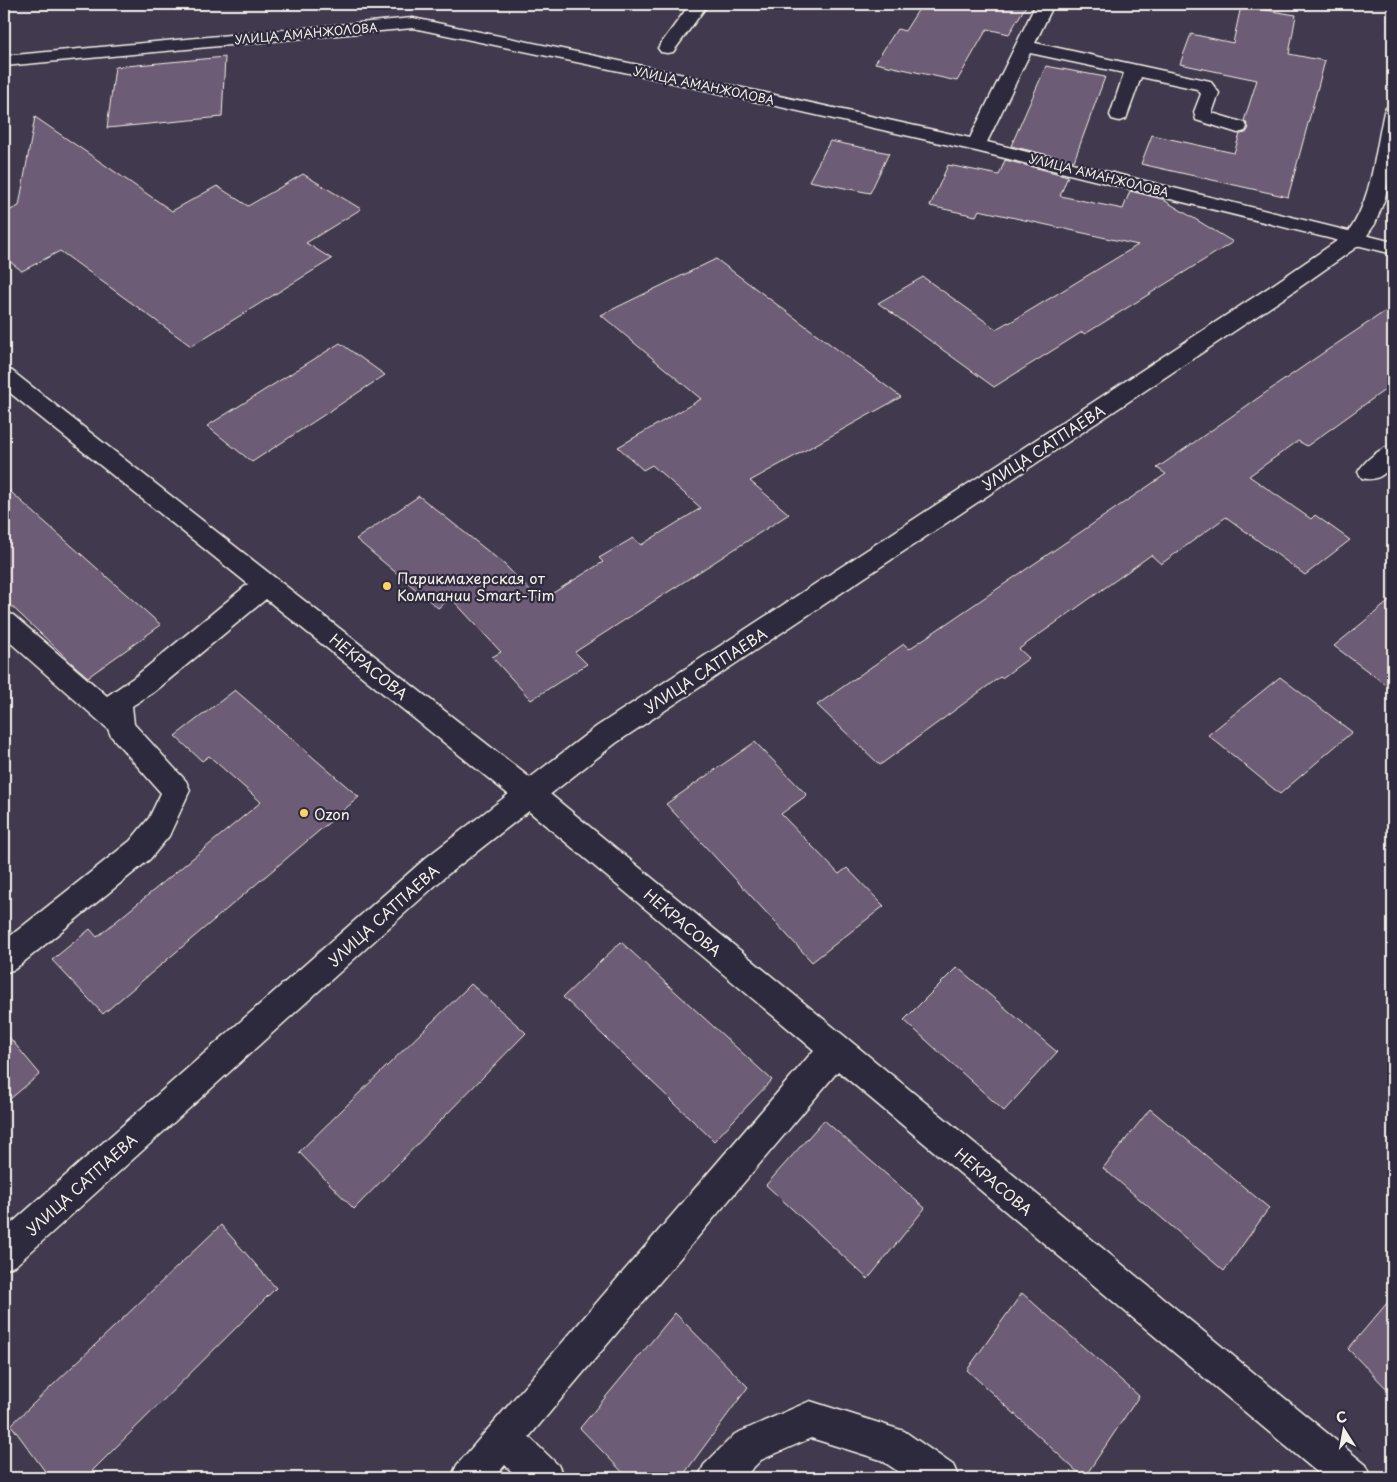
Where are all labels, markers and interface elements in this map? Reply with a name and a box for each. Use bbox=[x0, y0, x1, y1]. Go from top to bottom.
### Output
street label: УЛИЦА АМАНЖОЛОВА bbox=[234, 18, 379, 48]
street label: УЛИЦА АМАНЖОЛОВА bbox=[632, 61, 776, 109]
street label: УЛИЦА АМАНЖОЛОВА bbox=[1027, 149, 1171, 201]
street label: УЛИЦА САТПАЕВА bbox=[977, 398, 1109, 495]
place label: Парикмахерская от Компании Smart-Tim bbox=[397, 566, 555, 606]
marker: Парикмахерская от Компании Smart-Tim bbox=[381, 580, 393, 592]
street label: УЛИЦА САТПАЕВА bbox=[639, 621, 771, 718]
street label: НЕКРАСОВА bbox=[325, 627, 413, 705]
place label: Ozon bbox=[314, 802, 350, 825]
marker: Ozon bbox=[298, 807, 310, 819]
street label: УЛИЦА САТПАЕВА bbox=[322, 859, 444, 971]
street label: НЕКРАСОВА bbox=[639, 883, 727, 961]
street label: УЛИЦА САТПАЕВА bbox=[20, 1128, 142, 1240]
street label: НЕКРАСОВА bbox=[950, 1142, 1038, 1220]
north arrow bbox=[1320, 1404, 1370, 1454]
text: С bbox=[1334, 1405, 1349, 1428]

